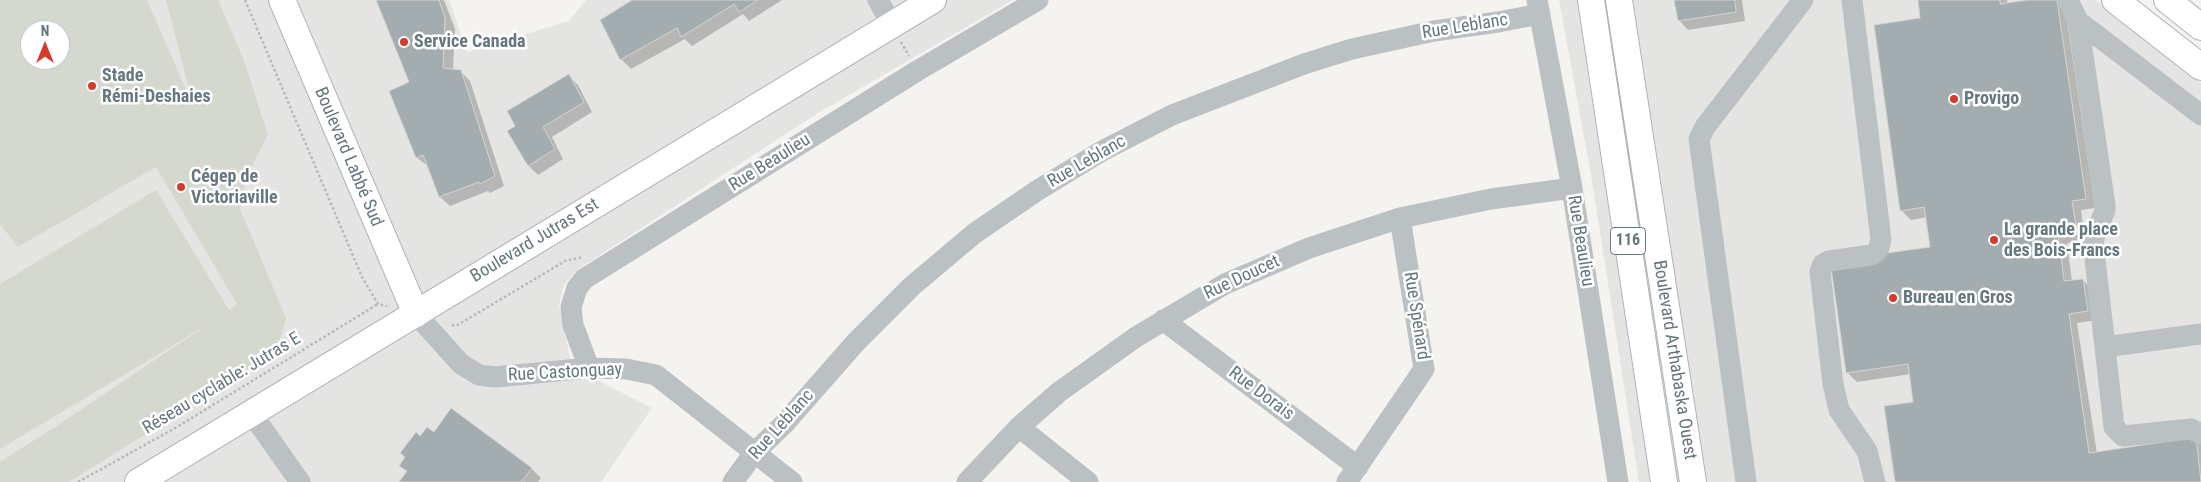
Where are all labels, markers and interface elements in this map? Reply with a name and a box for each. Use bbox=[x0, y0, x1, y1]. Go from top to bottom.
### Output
street label: Rue Leblanc bbox=[1421, 10, 1509, 44]
north arrow bbox=[20, 20, 70, 70]
text: N bbox=[41, 23, 49, 39]
place label: Service Canada bbox=[414, 31, 526, 53]
marker: Service Canada bbox=[398, 36, 410, 48]
place label: Stade Rémi-Deshaies bbox=[102, 65, 211, 108]
marker: Stade Rémi-Deshaies bbox=[86, 80, 98, 92]
street label: Boulevard Labbé Sud bbox=[309, 84, 387, 230]
place label: Provigo bbox=[1964, 88, 2019, 110]
marker: Provigo bbox=[1948, 93, 1960, 105]
street label: Rue Beaulieu bbox=[725, 130, 815, 196]
street label: Rue Leblanc bbox=[1044, 131, 1130, 193]
place label: Cégep de Victoriaville bbox=[191, 166, 278, 208]
marker: Cégep de Victoriaville bbox=[175, 181, 187, 193]
street label: Boulevard Jutras Est bbox=[467, 194, 603, 288]
street label: Rue Beaulieu bbox=[1562, 194, 1598, 288]
place label: La grande place des Bois-Francs bbox=[2004, 219, 2120, 262]
road number: 116 bbox=[1610, 228, 1646, 255]
marker: La grande place des Bois-Francs bbox=[1988, 234, 2000, 246]
street label: Rue Doucet bbox=[1201, 251, 1283, 305]
street label: Boulevard Arthabaska Ouest bbox=[1648, 259, 1700, 461]
street label: Rue Spénard bbox=[1398, 270, 1434, 362]
place label: Bureau en Gros bbox=[1903, 287, 2013, 309]
marker: Bureau en Gros bbox=[1887, 292, 1899, 304]
street label: Réseau cyclable: Jutras E bbox=[139, 328, 305, 440]
street label: Rue Castonguay bbox=[507, 359, 623, 387]
street label: Rue Dorais bbox=[1224, 362, 1298, 426]
street label: Rue Leblanc bbox=[745, 386, 819, 464]

